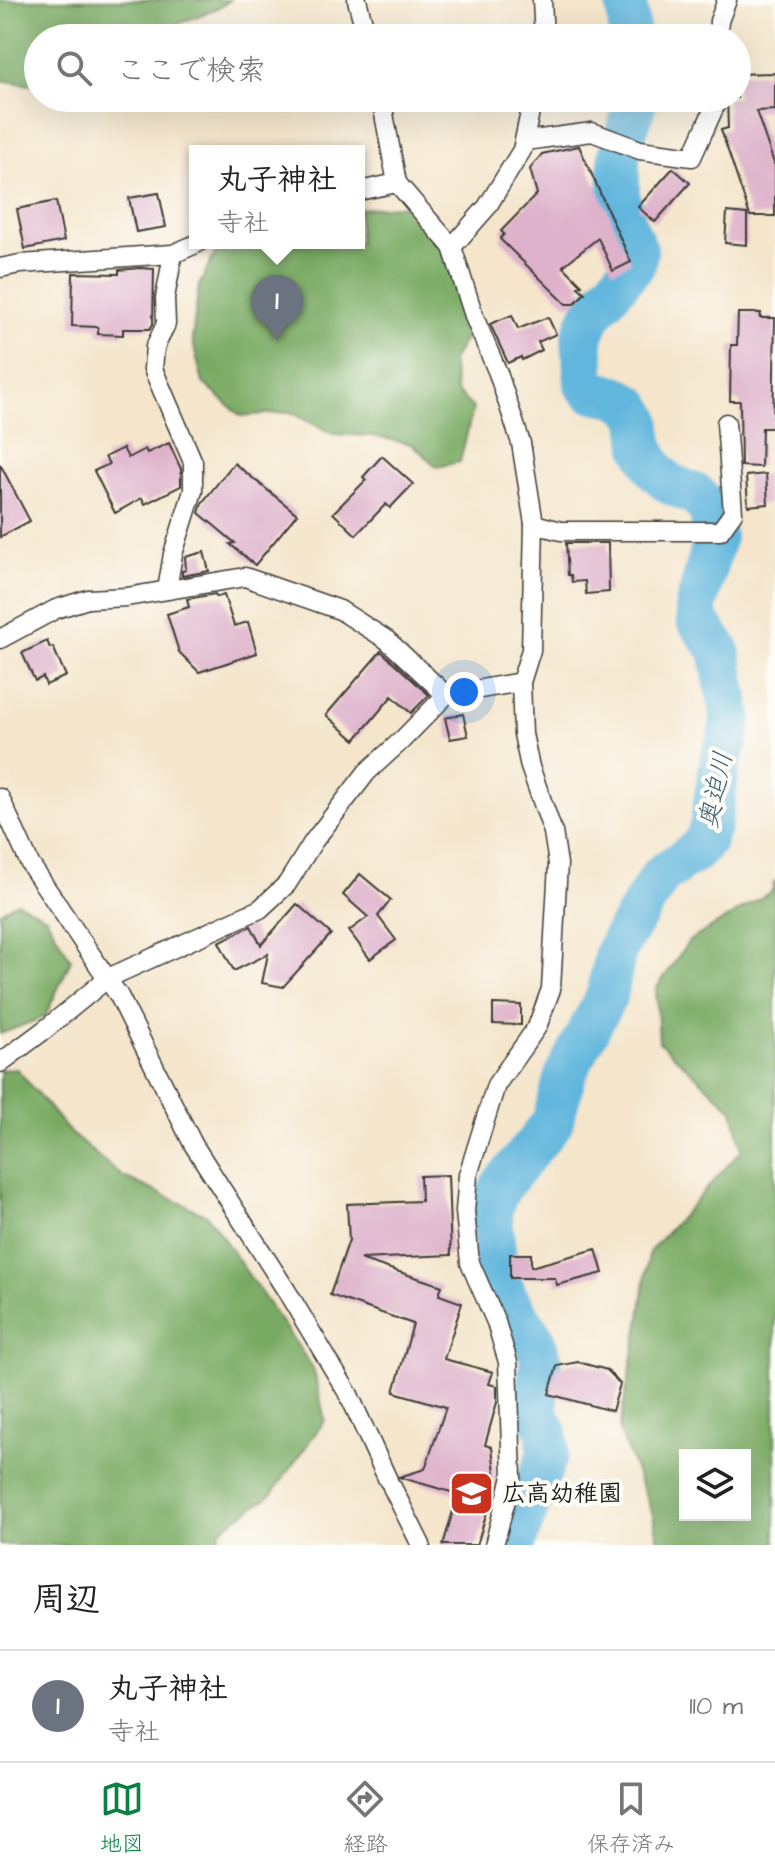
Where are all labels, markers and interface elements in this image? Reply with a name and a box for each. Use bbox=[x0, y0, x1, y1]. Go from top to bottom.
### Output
search box bbox=[24, 24, 751, 112]
icon: search bbox=[52, 46, 96, 90]
text: ここで検索 bbox=[116, 50, 266, 92]
popup bbox=[189, 145, 365, 249]
text: 丸子神社 bbox=[217, 159, 337, 201]
text: 寺社 bbox=[217, 205, 269, 241]
pin: 1 bbox=[251, 275, 303, 341]
your location bbox=[444, 672, 484, 712]
water label: 奥迫川 bbox=[690, 748, 742, 832]
map controls bbox=[679, 1449, 751, 1521]
button: layers bbox=[679, 1449, 751, 1521]
school or university icon: 広高幼稚園 bbox=[447, 1469, 495, 1517]
place label: 広高幼稚園 bbox=[502, 1477, 622, 1511]
text: 周辺 bbox=[32, 1576, 100, 1624]
text: 丸子神社 bbox=[108, 1668, 228, 1710]
text: 1 bbox=[56, 1688, 60, 1724]
text: 110 m bbox=[689, 1688, 743, 1724]
text: 寺社 bbox=[108, 1714, 160, 1750]
tab: 地図 bbox=[100, 1777, 144, 1860]
tab: 経路 bbox=[343, 1777, 387, 1860]
tab: 保存済み bbox=[587, 1777, 675, 1860]

